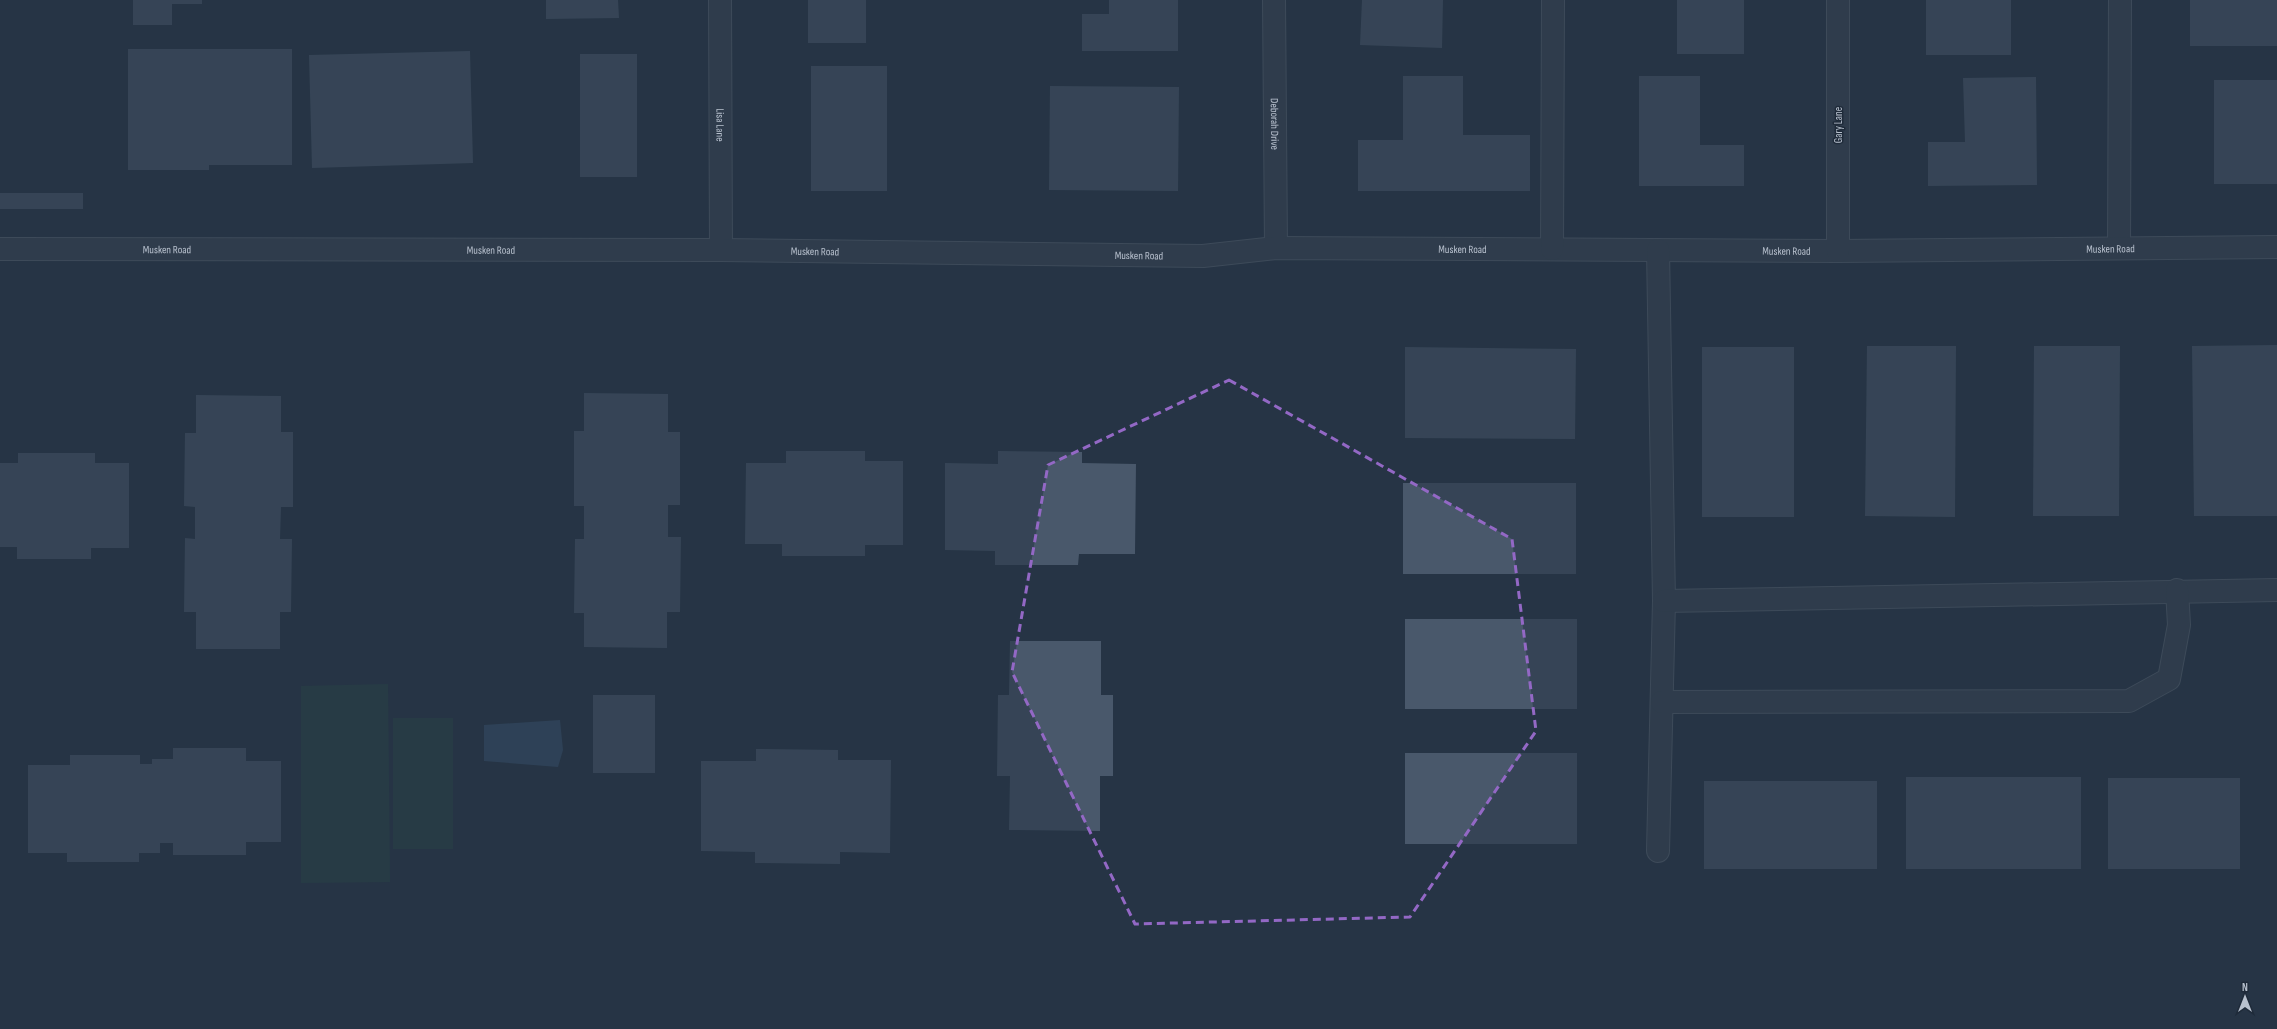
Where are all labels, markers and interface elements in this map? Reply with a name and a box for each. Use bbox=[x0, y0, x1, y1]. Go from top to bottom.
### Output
street label: Deborah Drive bbox=[1268, 98, 1282, 150]
street label: Gary Lane bbox=[1832, 107, 1845, 143]
street label: Lisa Lane bbox=[714, 108, 727, 142]
street label: Musken Road bbox=[1438, 242, 1487, 256]
street label: Musken Road bbox=[2086, 242, 2135, 255]
street label: Musken Road bbox=[143, 243, 192, 256]
street label: Musken Road bbox=[467, 243, 516, 256]
street label: Musken Road bbox=[791, 244, 840, 258]
street label: Musken Road bbox=[1762, 244, 1811, 257]
street label: Musken Road bbox=[1115, 248, 1164, 262]
north arrow bbox=[2225, 977, 2265, 1017]
text: N bbox=[2242, 981, 2248, 994]

